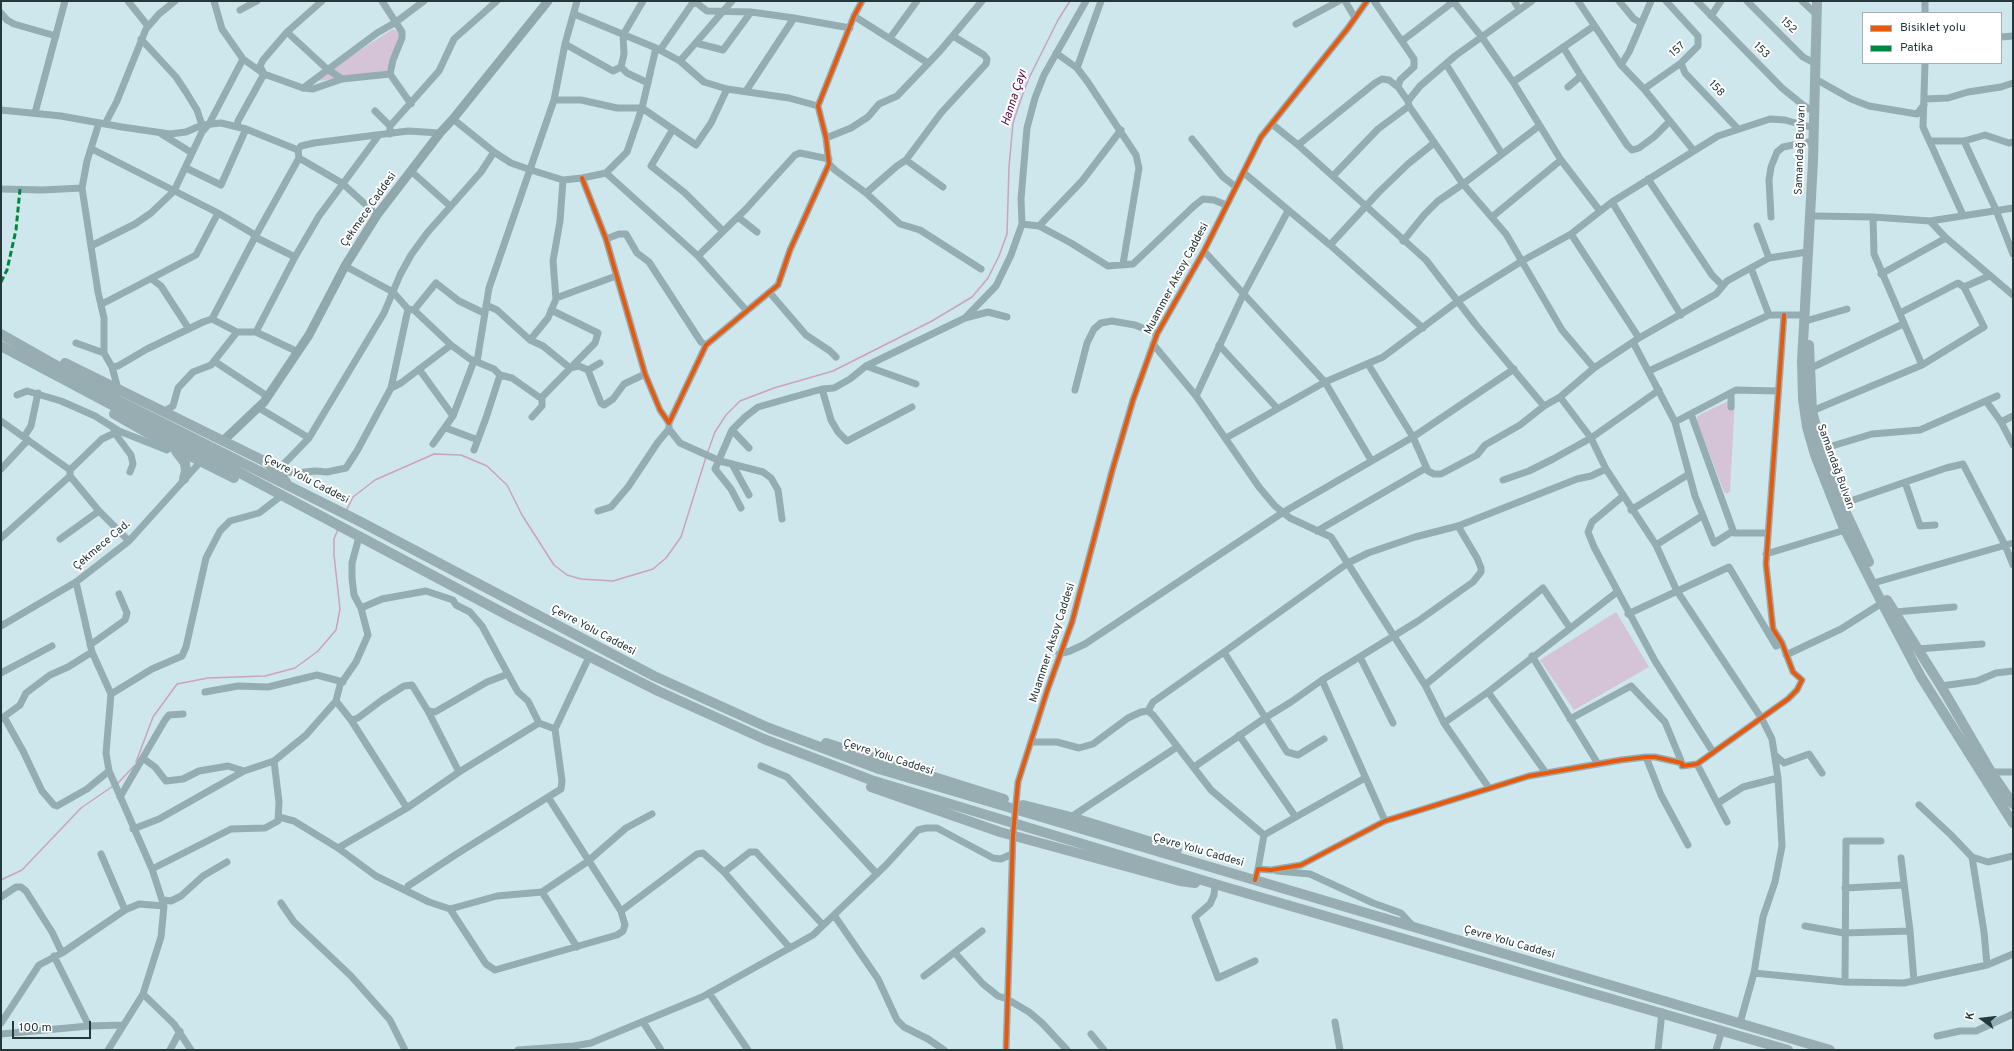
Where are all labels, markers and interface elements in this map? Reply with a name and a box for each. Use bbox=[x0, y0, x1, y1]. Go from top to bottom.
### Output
legend bbox=[1862, 12, 2002, 64]
street label: 152 bbox=[1777, 15, 1799, 37]
text: Bisiklet yolu bbox=[1900, 20, 1966, 36]
street label: 157 bbox=[1667, 40, 1689, 60]
street label: 153 bbox=[1750, 40, 1772, 62]
text: Patika bbox=[1900, 40, 1933, 56]
water label: Hanna Çayı bbox=[999, 68, 1031, 128]
street label: 158 bbox=[1705, 78, 1727, 100]
street label: Samandağ Bulvarı bbox=[1793, 105, 1809, 195]
street label: Çekmece Caddesi bbox=[338, 170, 400, 250]
street label: Muammer Aksoy Caddesi bbox=[1142, 221, 1212, 337]
street label: Samandağ Bulvarı bbox=[1813, 423, 1857, 511]
street label: Çevre Yolu Caddesi bbox=[261, 453, 351, 507]
street label: Çekmece Cad. bbox=[71, 518, 133, 574]
street label: Muammer Aksoy Caddesi bbox=[1027, 582, 1079, 704]
street label: Çevre Yolu Caddesi bbox=[548, 603, 638, 659]
street label: Çevre Yolu Caddesi bbox=[841, 737, 935, 779]
street label: Çevre Yolu Caddesi bbox=[1151, 832, 1245, 870]
street label: Çevre Yolu Caddesi bbox=[1462, 924, 1556, 962]
north arrow bbox=[1962, 999, 2002, 1039]
text: K bbox=[1963, 1010, 1978, 1021]
scale bar bbox=[14, 1013, 93, 1039]
text: 100 m bbox=[19, 1020, 52, 1036]

